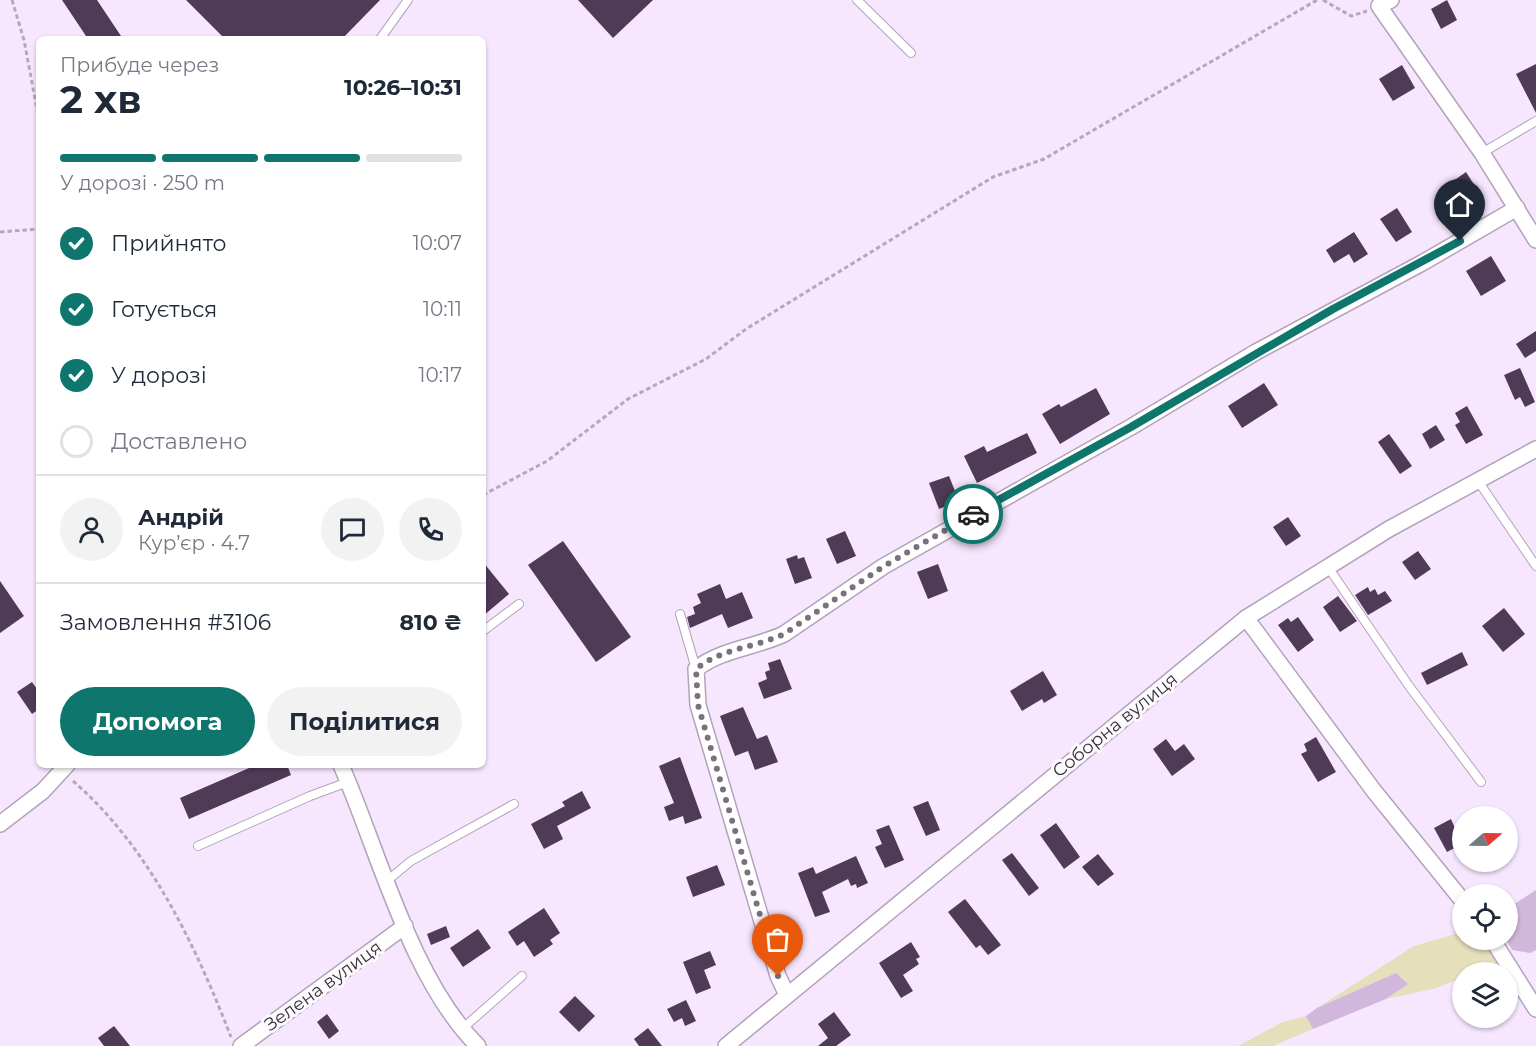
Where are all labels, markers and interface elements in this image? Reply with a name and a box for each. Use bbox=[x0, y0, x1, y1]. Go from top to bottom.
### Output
text: Прибуде через bbox=[60, 53, 219, 77]
text: 10:26–10:31 bbox=[344, 74, 462, 101]
text: 2 хв bbox=[60, 75, 141, 123]
text: У дорозі · 250 m bbox=[60, 171, 225, 195]
pin bbox=[1434, 179, 1485, 241]
icon: home bbox=[1443, 188, 1476, 221]
icon: check bbox=[60, 227, 93, 260]
text: Прийнято bbox=[111, 230, 227, 257]
text: 10:07 bbox=[412, 231, 462, 255]
icon: check bbox=[60, 293, 93, 326]
text: Готується bbox=[111, 296, 217, 323]
text: 10:11 bbox=[423, 297, 462, 321]
icon: check bbox=[60, 359, 93, 392]
text: У дорозі bbox=[111, 362, 207, 389]
text: 10:17 bbox=[418, 363, 462, 387]
text: Доставлено bbox=[111, 428, 247, 455]
courier bbox=[943, 484, 1003, 544]
button: person bbox=[60, 498, 123, 561]
button: chat bbox=[321, 498, 384, 561]
button: phone bbox=[399, 498, 462, 561]
icon: car bbox=[957, 498, 990, 531]
text: Андрій bbox=[138, 504, 224, 531]
text: Кур’єр · 4.7 bbox=[138, 531, 250, 555]
text: Замовлення #3106 bbox=[60, 609, 271, 636]
text: 810 ₴ bbox=[400, 609, 462, 636]
street label: Соборна вулиця bbox=[1048, 668, 1182, 782]
button: Допомога bbox=[60, 687, 255, 756]
button: Поділитися bbox=[267, 687, 462, 756]
north arrow bbox=[1452, 806, 1518, 872]
map controls bbox=[1452, 806, 1518, 1028]
button: locate bbox=[1452, 884, 1518, 950]
pin bbox=[752, 914, 803, 976]
icon: bag bbox=[761, 923, 794, 956]
street label: Зелена вулиця bbox=[260, 936, 386, 1036]
button: layers bbox=[1452, 962, 1518, 1028]

